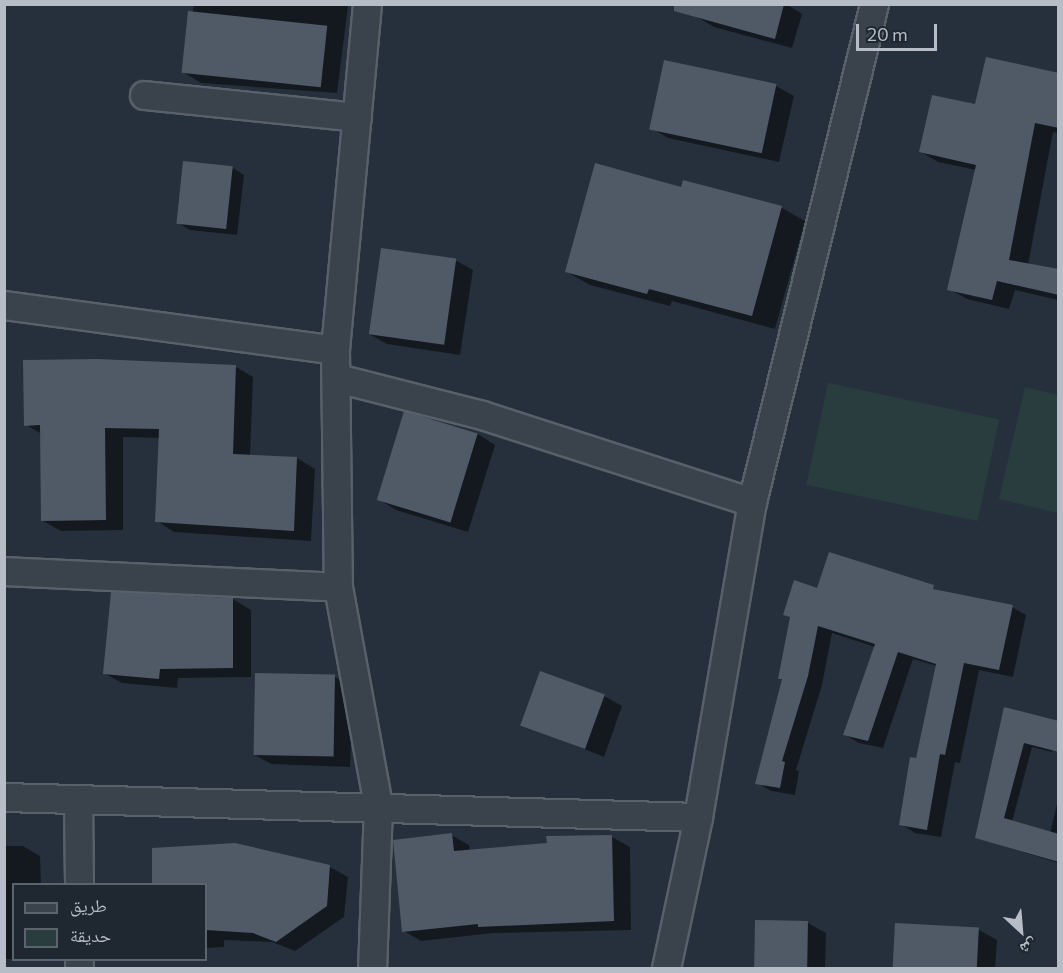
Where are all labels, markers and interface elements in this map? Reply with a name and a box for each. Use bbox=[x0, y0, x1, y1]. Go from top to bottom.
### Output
scale bar bbox=[859, 12, 940, 50]
text: 20 m bbox=[867, 23, 908, 45]
legend bbox=[12, 883, 207, 961]
text: طريق bbox=[70, 894, 107, 916]
north arrow bbox=[991, 901, 1051, 961]
text: حديقة bbox=[70, 924, 111, 946]
text: ش bbox=[1017, 935, 1041, 960]

